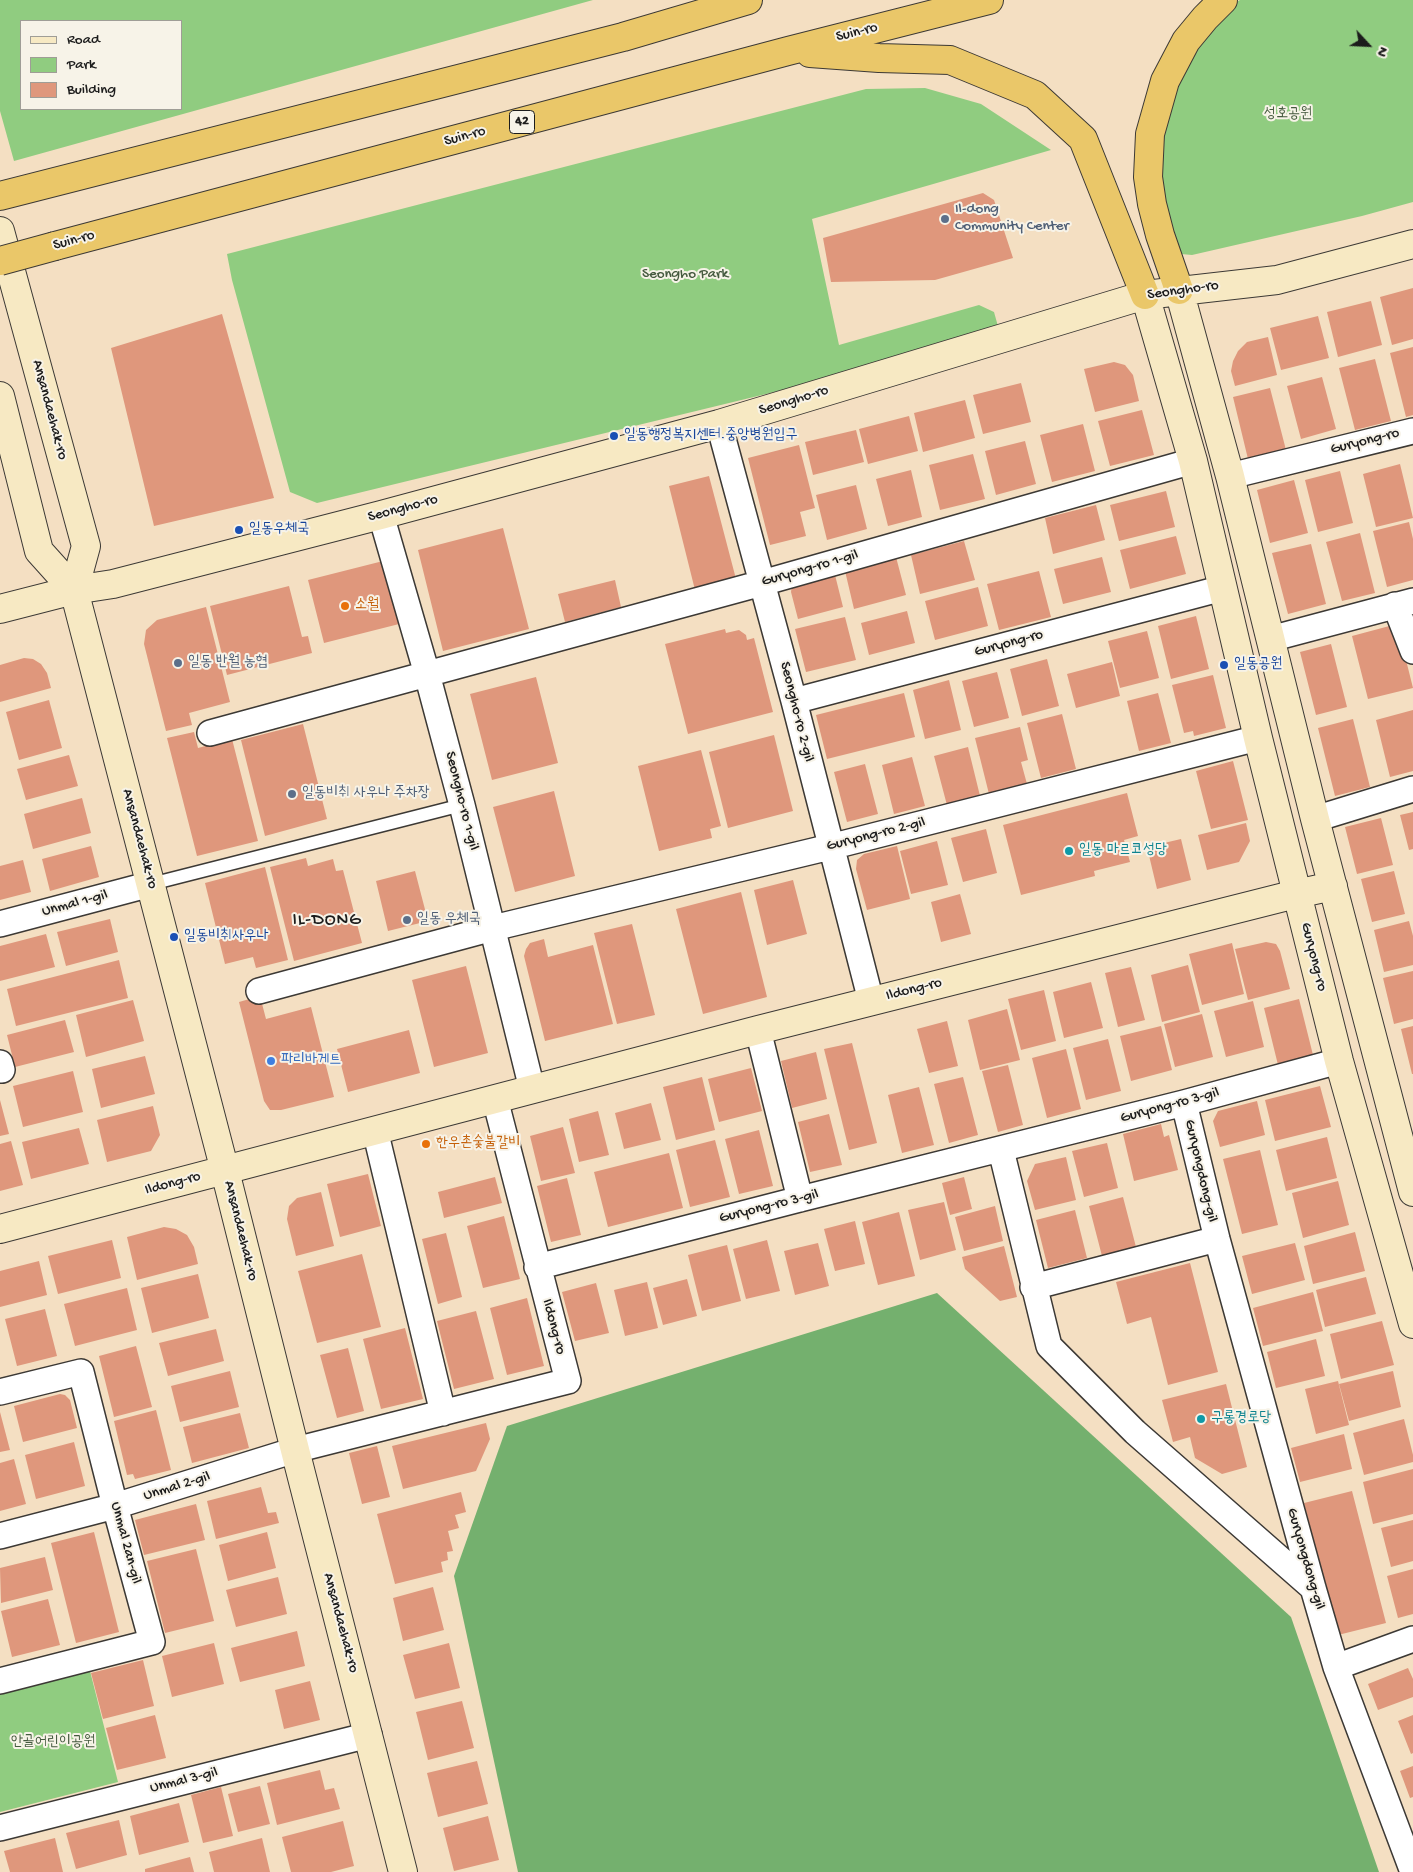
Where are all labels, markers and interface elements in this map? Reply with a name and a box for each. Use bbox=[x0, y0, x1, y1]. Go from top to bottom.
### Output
street label: Suin-ro bbox=[834, 19, 880, 47]
legend bbox=[20, 20, 182, 110]
north arrow bbox=[1343, 20, 1393, 70]
text: Road bbox=[67, 31, 100, 49]
text: N bbox=[1372, 44, 1392, 59]
text: Park bbox=[67, 56, 96, 74]
text: Building bbox=[67, 81, 116, 99]
park label: 성호공원 bbox=[1264, 106, 1312, 124]
road number: 42 bbox=[510, 110, 534, 134]
street label: Suin-ro bbox=[442, 123, 488, 151]
place label: Il-dong Community Center bbox=[955, 201, 1069, 236]
marker: Il-dong Community Center bbox=[939, 213, 951, 225]
street label: Suin-ro bbox=[51, 227, 97, 255]
park label: Seongho Park bbox=[642, 266, 728, 284]
street label: Seongho-ro bbox=[1146, 277, 1220, 305]
street label: Ansandaehak-ro bbox=[27, 358, 71, 462]
street label: Seongho-ro bbox=[757, 382, 831, 420]
street label: Guryong-ro bbox=[1329, 425, 1401, 459]
place label: 일동행정복지센터.중앙병원입구 bbox=[624, 427, 798, 445]
marker: 일동행정복지센터.중앙병원입구 bbox=[608, 430, 620, 442]
street label: Seongho-ro bbox=[366, 491, 440, 527]
place label: 일동우체국 bbox=[249, 521, 309, 539]
marker: 일동우체국 bbox=[233, 524, 245, 536]
street label: Guryong-ro 1-gil bbox=[760, 547, 860, 591]
place label: 소월 bbox=[355, 597, 379, 615]
marker: 소월 bbox=[339, 600, 351, 612]
street label: Guryong-ro bbox=[973, 626, 1045, 662]
place label: 일동 반월 농협 bbox=[188, 654, 268, 672]
place label: 일동공원 bbox=[1234, 656, 1282, 674]
marker: 일동 반월 농협 bbox=[172, 657, 184, 669]
marker: 일동공원 bbox=[1218, 659, 1230, 671]
street label: Seongho-ro 2-gil bbox=[775, 660, 817, 764]
street label: Seongho-ro 1-gil bbox=[440, 750, 482, 852]
place label: 일동비취 사우나 주차장 bbox=[302, 785, 430, 803]
street label: Ansandaehak-ro bbox=[117, 787, 161, 891]
marker: 일동비취 사우나 주차장 bbox=[286, 788, 298, 800]
street label: Guryong-ro 2-gil bbox=[825, 814, 927, 856]
place label: 일동 마르코성당 bbox=[1079, 842, 1167, 860]
marker: 일동 마르코성당 bbox=[1063, 845, 1075, 857]
street label: Unmal 1-gil bbox=[40, 887, 110, 921]
district label: IL-DONG bbox=[292, 910, 362, 932]
place label: 일동 우체국 bbox=[417, 911, 481, 929]
marker: 일동 우체국 bbox=[401, 914, 413, 926]
street label: Guryong-ro bbox=[1296, 921, 1330, 993]
place label: 일동비취사우나 bbox=[184, 928, 268, 946]
marker: 일동비취사우나 bbox=[168, 931, 180, 943]
street label: Ildong-ro bbox=[884, 974, 944, 1006]
place label: 파리바게트 bbox=[281, 1052, 341, 1070]
marker: 파리바게트 bbox=[265, 1055, 277, 1067]
street label: Guryong-ro 3-gil bbox=[1119, 1084, 1221, 1128]
street label: Guryongdong-gil bbox=[1179, 1118, 1221, 1224]
place label: 한우촌숯불갈비 bbox=[436, 1135, 520, 1153]
marker: 한우촌숯불갈비 bbox=[420, 1138, 432, 1150]
street label: Ildong-ro bbox=[143, 1168, 203, 1200]
street label: Ansandaehak-ro bbox=[219, 1179, 261, 1283]
street label: Guryong-ro 3-gil bbox=[718, 1186, 820, 1228]
street label: Ildong-ro bbox=[537, 1297, 569, 1357]
place label: 구롱경로당 bbox=[1211, 1410, 1271, 1428]
marker: 구롱경로당 bbox=[1195, 1413, 1207, 1425]
street label: Unmal 2-gil bbox=[141, 1468, 213, 1506]
street label: Unmal 2an-gil bbox=[105, 1500, 145, 1586]
street label: Guryongdong-gil bbox=[1282, 1506, 1328, 1612]
street label: Ansandaehak-ro bbox=[318, 1571, 362, 1675]
park label: 안골어린이공원 bbox=[11, 1734, 95, 1752]
street label: Unmal 3-gil bbox=[148, 1764, 220, 1798]

